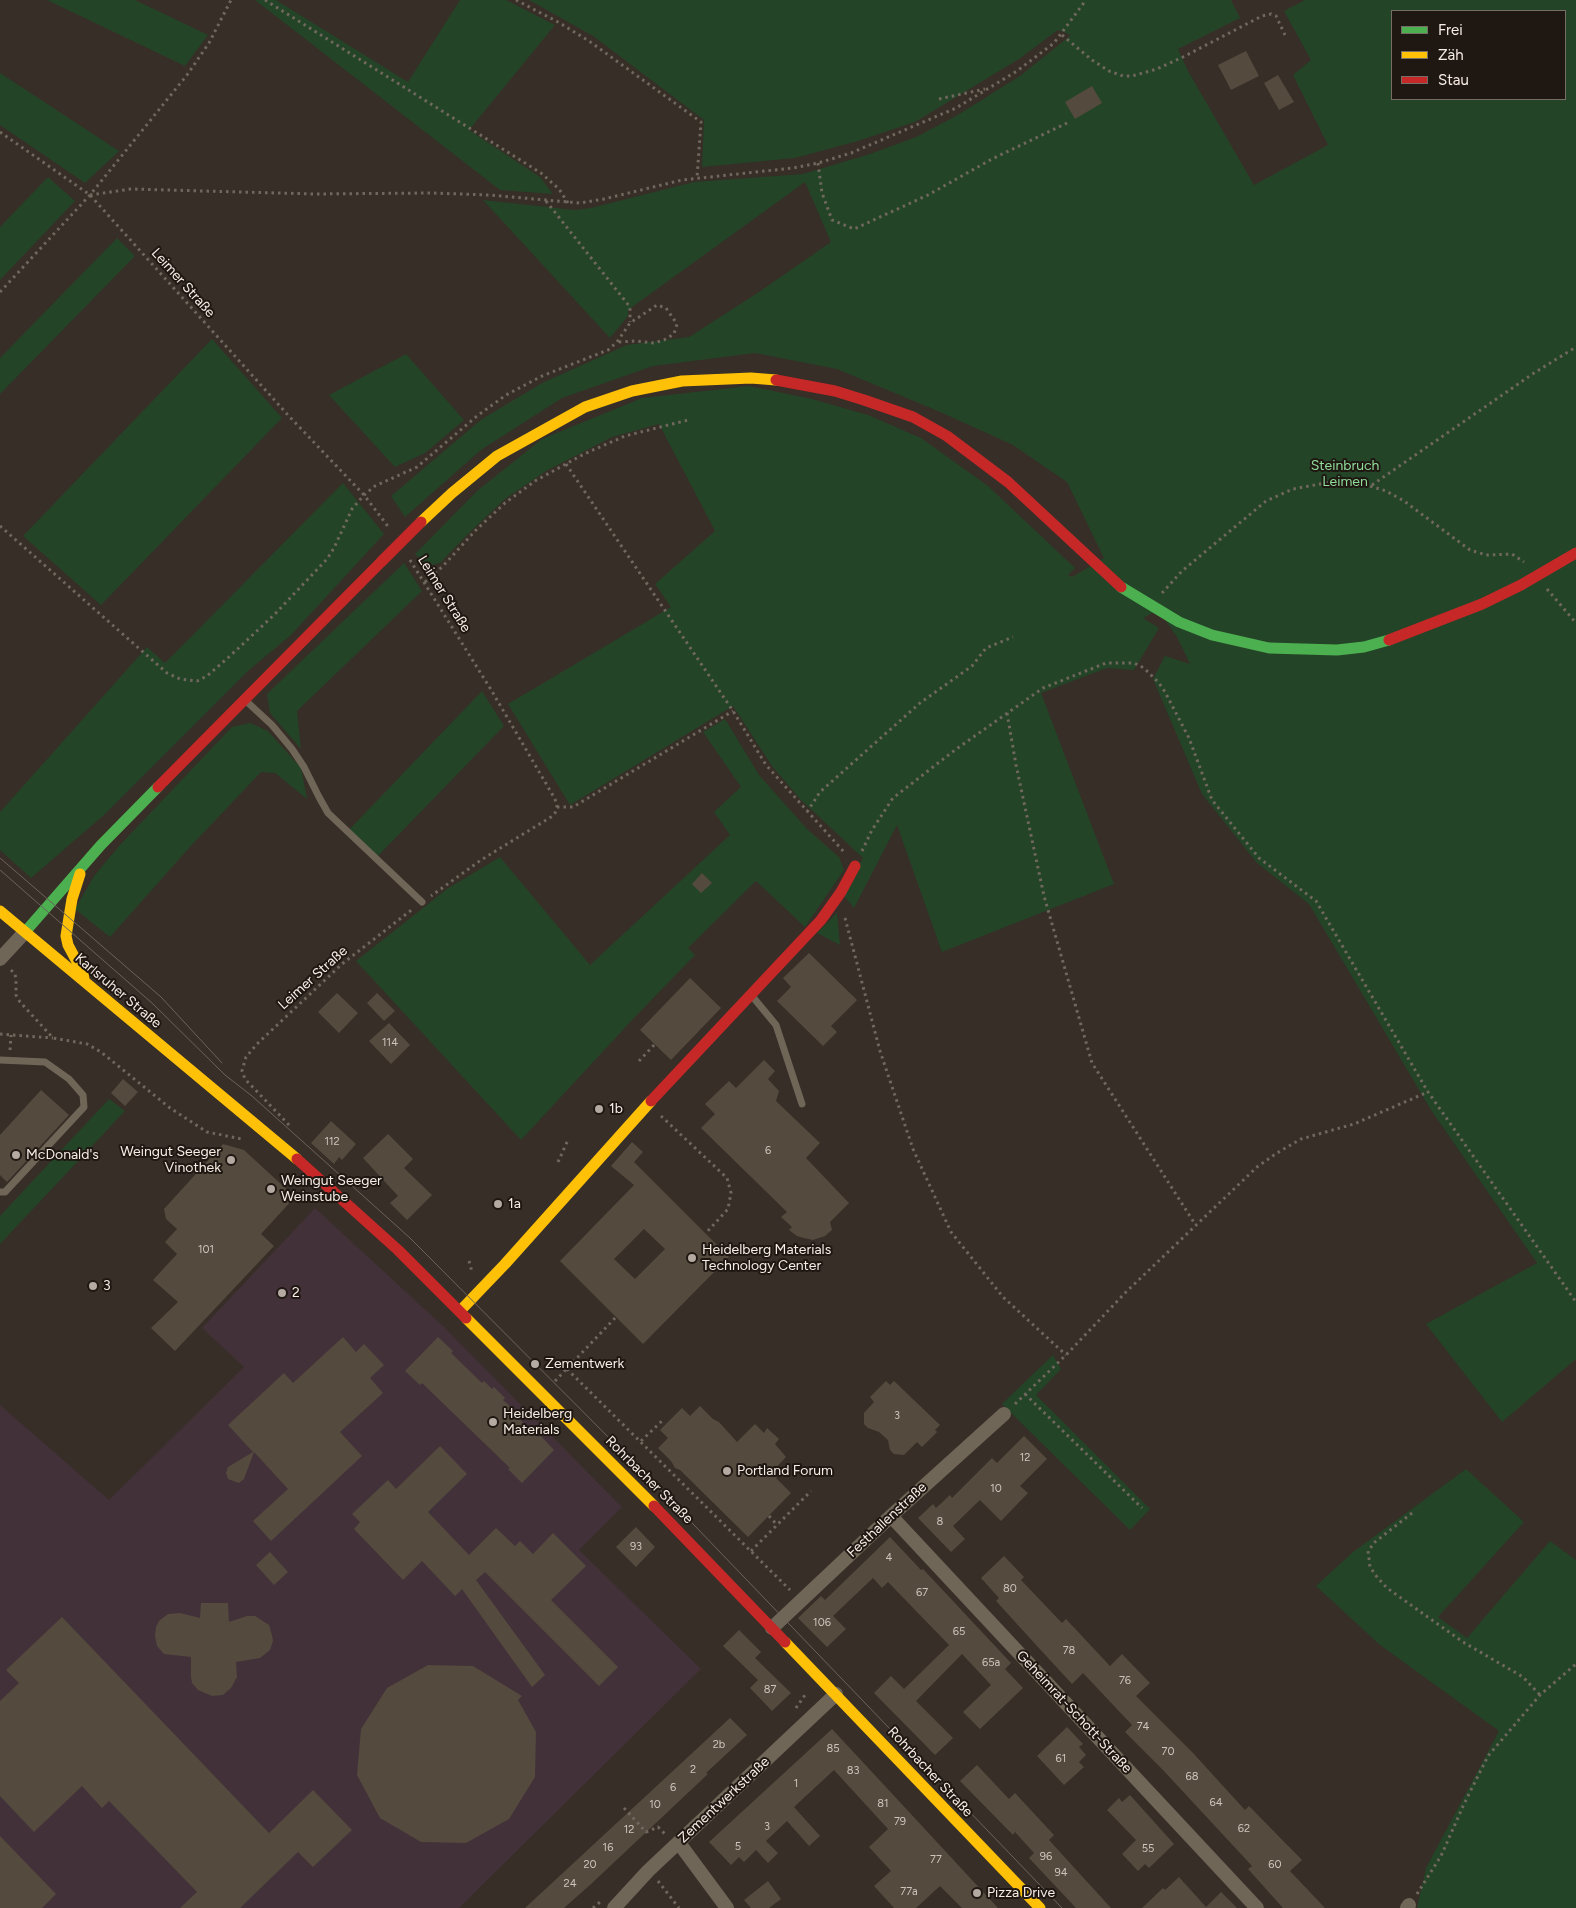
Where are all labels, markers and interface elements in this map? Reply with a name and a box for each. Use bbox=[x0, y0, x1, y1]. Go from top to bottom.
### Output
legend bbox=[1391, 10, 1566, 100]
text: Frei bbox=[1438, 21, 1463, 39]
text: Zäh bbox=[1438, 46, 1464, 64]
text: Stau bbox=[1438, 71, 1469, 89]
street label: Leimer Straße bbox=[148, 245, 218, 321]
park label: Steinbruch Leimen bbox=[1311, 458, 1379, 491]
street label: Leimer Straße bbox=[414, 553, 474, 635]
street label: Leimer Straße bbox=[275, 943, 351, 1013]
street label: Karlsruher Straße bbox=[71, 950, 165, 1032]
house number: 114 bbox=[382, 1036, 398, 1050]
place label: 1b bbox=[609, 1101, 623, 1117]
marker: 1b bbox=[593, 1103, 605, 1115]
house number: 112 bbox=[324, 1135, 340, 1149]
place label: Weingut Seeger Vinothek bbox=[120, 1144, 221, 1176]
house number: 6 bbox=[765, 1144, 771, 1158]
place label: McDonald's bbox=[26, 1147, 99, 1163]
marker: McDonald's bbox=[10, 1149, 22, 1161]
marker: Weingut Seeger Vinothek bbox=[225, 1154, 237, 1166]
place label: Weingut Seeger Weinstube bbox=[281, 1173, 382, 1206]
marker: Weingut Seeger Weinstube bbox=[265, 1183, 277, 1195]
place label: 1a bbox=[508, 1196, 521, 1212]
marker: 1a bbox=[492, 1198, 504, 1210]
place label: Heidelberg Materials Technology Center bbox=[702, 1242, 831, 1274]
house number: 101 bbox=[198, 1243, 214, 1257]
marker: Heidelberg Materials Technology Center bbox=[686, 1252, 698, 1264]
place label: 3 bbox=[103, 1278, 111, 1294]
marker: 3 bbox=[87, 1280, 99, 1292]
place label: 2 bbox=[292, 1285, 300, 1301]
marker: 2 bbox=[276, 1287, 288, 1299]
place label: Zementwerk bbox=[545, 1356, 624, 1372]
marker: Zementwerk bbox=[529, 1358, 541, 1370]
place label: Heidelberg Materials bbox=[503, 1406, 572, 1438]
house number: 3 bbox=[894, 1409, 900, 1423]
marker: Heidelberg Materials bbox=[487, 1416, 499, 1428]
street label: Rohrbacher Straße bbox=[602, 1433, 696, 1527]
house number: 12 bbox=[1020, 1451, 1030, 1465]
place label: Portland Forum bbox=[737, 1463, 833, 1479]
marker: Portland Forum bbox=[721, 1465, 733, 1477]
street label: Festhallenstraße bbox=[844, 1479, 930, 1561]
house number: 10 bbox=[990, 1482, 1002, 1496]
house number: 8 bbox=[937, 1515, 943, 1529]
house number: 93 bbox=[630, 1540, 642, 1554]
house number: 4 bbox=[886, 1551, 892, 1565]
house number: 80 bbox=[1003, 1582, 1017, 1596]
house number: 67 bbox=[916, 1586, 928, 1600]
house number: 106 bbox=[813, 1616, 831, 1630]
house number: 65 bbox=[953, 1625, 965, 1639]
house number: 78 bbox=[1063, 1644, 1075, 1658]
street label: Geheimrat-Schott-Straße bbox=[1013, 1647, 1135, 1777]
house number: 65a bbox=[982, 1656, 1000, 1670]
house number: 76 bbox=[1119, 1674, 1131, 1688]
house number: 87 bbox=[764, 1683, 776, 1697]
house number: 74 bbox=[1137, 1720, 1149, 1734]
street label: Rohrbacher Straße bbox=[884, 1723, 976, 1821]
house number: 2b bbox=[713, 1738, 725, 1752]
house number: 85 bbox=[826, 1742, 840, 1756]
house number: 70 bbox=[1162, 1745, 1174, 1759]
house number: 61 bbox=[1056, 1752, 1066, 1766]
street label: Zementwerkstraße bbox=[675, 1753, 773, 1847]
house number: 2 bbox=[690, 1763, 696, 1777]
house number: 83 bbox=[847, 1764, 859, 1778]
house number: 68 bbox=[1186, 1770, 1198, 1784]
house number: 1 bbox=[794, 1777, 798, 1791]
house number: 6 bbox=[670, 1781, 676, 1795]
house number: 64 bbox=[1209, 1796, 1223, 1810]
house number: 81 bbox=[877, 1797, 889, 1811]
house number: 10 bbox=[649, 1798, 661, 1812]
house number: 79 bbox=[894, 1815, 906, 1829]
house number: 3 bbox=[764, 1820, 770, 1834]
house number: 62 bbox=[1238, 1822, 1250, 1836]
house number: 12 bbox=[624, 1823, 634, 1837]
house number: 5 bbox=[735, 1840, 741, 1854]
house number: 16 bbox=[603, 1841, 613, 1855]
house number: 55 bbox=[1142, 1842, 1154, 1856]
house number: 96 bbox=[1040, 1850, 1052, 1864]
house number: 77 bbox=[930, 1853, 942, 1867]
house number: 20 bbox=[583, 1858, 597, 1872]
house number: 60 bbox=[1268, 1858, 1282, 1872]
house number: 94 bbox=[1054, 1866, 1068, 1880]
house number: 24 bbox=[564, 1877, 576, 1891]
house number: 77a bbox=[900, 1885, 918, 1899]
place label: Pizza Drive bbox=[987, 1885, 1055, 1901]
marker: Pizza Drive bbox=[971, 1887, 983, 1899]

